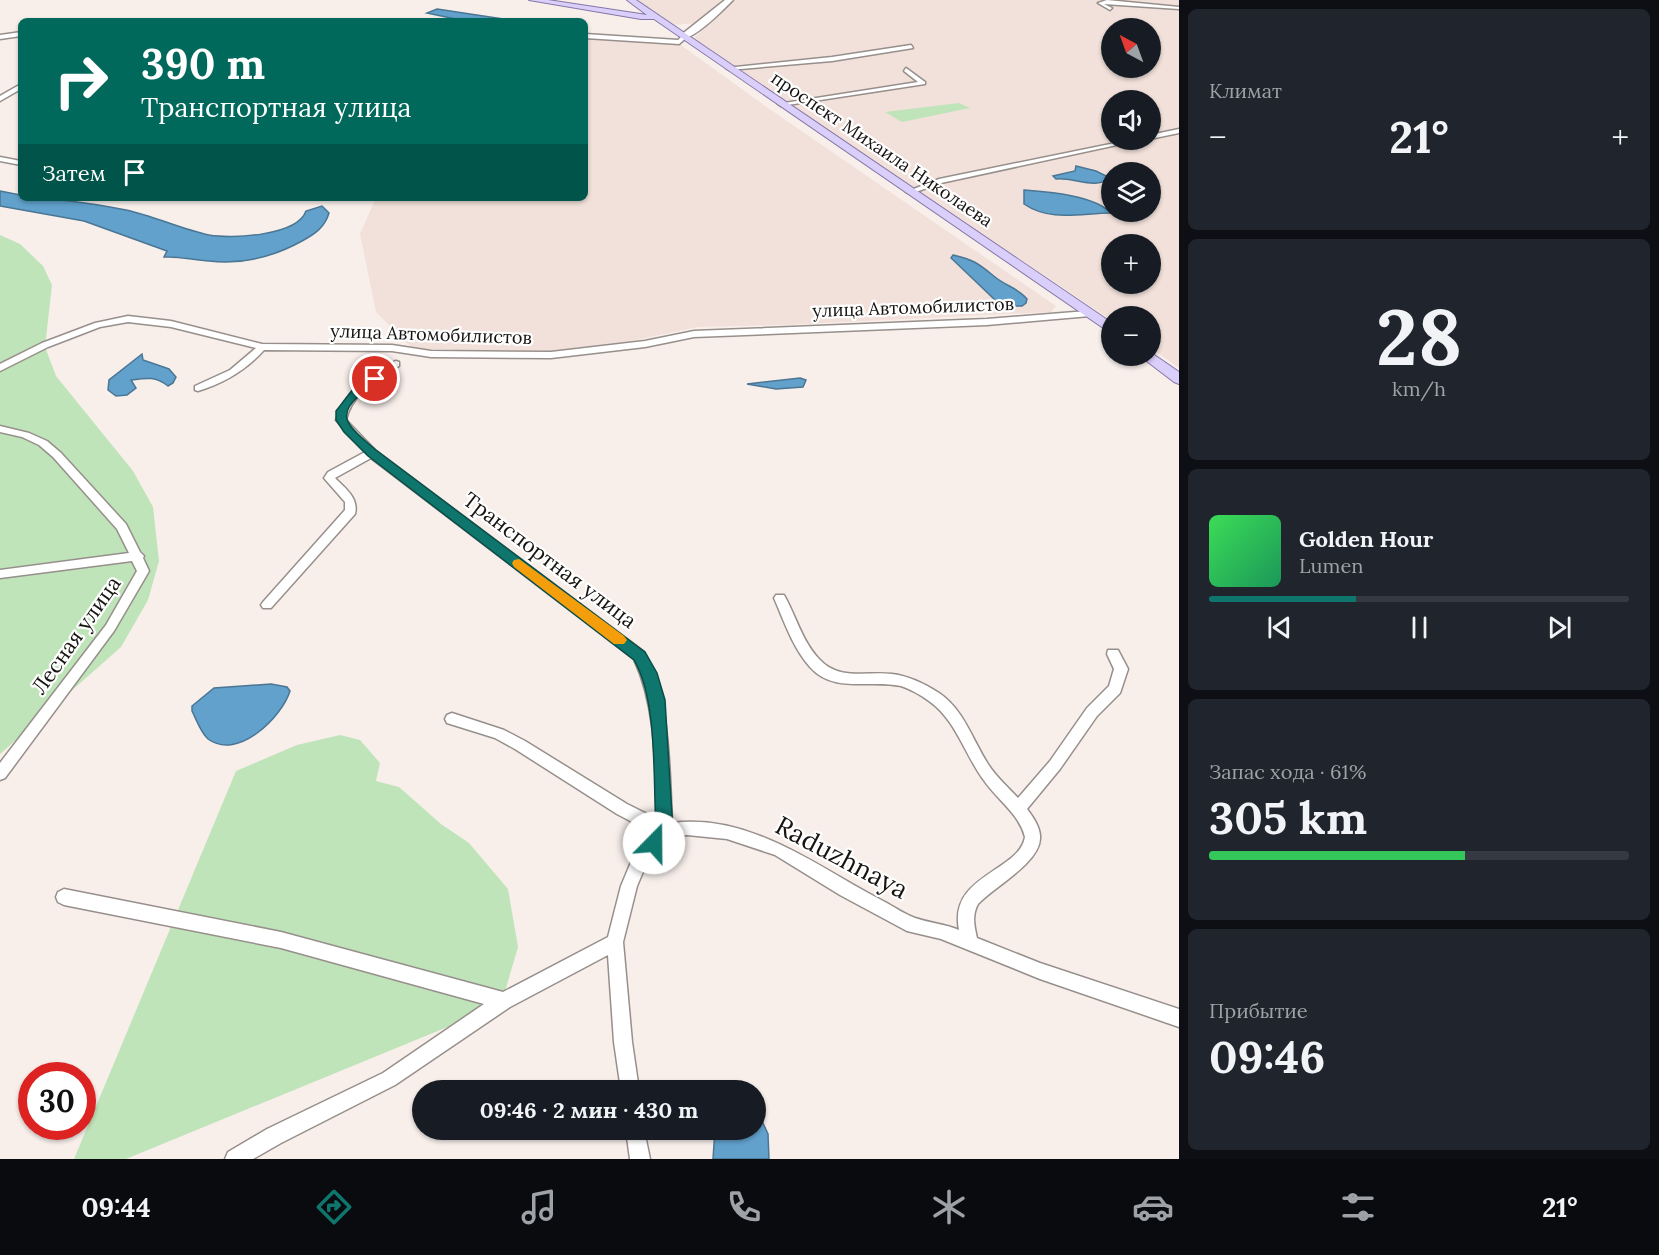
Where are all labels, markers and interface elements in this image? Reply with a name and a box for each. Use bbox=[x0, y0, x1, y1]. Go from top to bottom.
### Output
north arrow bbox=[1101, 18, 1161, 78]
map controls bbox=[1101, 18, 1161, 366]
text: 390 m bbox=[141, 37, 265, 91]
icon: right bbox=[42, 42, 120, 120]
street label: проспект Михаила Николаева bbox=[767, 66, 997, 232]
text: Климат bbox=[1209, 78, 1282, 103]
text: Транспортная улица bbox=[141, 90, 412, 124]
button: sound bbox=[1101, 90, 1161, 150]
text: 21° bbox=[1389, 108, 1449, 165]
text: − bbox=[1209, 116, 1227, 158]
text: + bbox=[1611, 116, 1629, 158]
icon: arrive bbox=[118, 156, 151, 189]
text: Затем bbox=[42, 159, 106, 187]
button: layers bbox=[1101, 162, 1161, 222]
button: + bbox=[1101, 234, 1161, 294]
text: 28 bbox=[1376, 287, 1462, 386]
street label: улица Автомобилистов bbox=[812, 292, 1014, 322]
button: − bbox=[1101, 306, 1161, 366]
street label: улица Автомобилистов bbox=[330, 319, 532, 349]
pin bbox=[349, 353, 400, 404]
icon: arrive bbox=[358, 362, 391, 395]
text: km/h bbox=[1392, 376, 1446, 401]
street label: Транспортная улица bbox=[458, 486, 642, 634]
text: Golden Hour bbox=[1299, 525, 1433, 553]
text: Lumen bbox=[1299, 553, 1363, 578]
street label: Лесная улица bbox=[25, 571, 127, 699]
icon: previous bbox=[1263, 611, 1296, 644]
icon: pause bbox=[1403, 611, 1436, 644]
icon: next bbox=[1543, 611, 1576, 644]
text: Запас хода · 61% bbox=[1209, 759, 1366, 784]
text: 305 km bbox=[1209, 789, 1367, 846]
street label: Raduzhnaya bbox=[770, 808, 914, 906]
position arrow bbox=[622, 811, 686, 875]
text: Прибытие bbox=[1209, 998, 1308, 1023]
text: 09:46 bbox=[1209, 1028, 1325, 1085]
speed limit sign: 30 bbox=[18, 1062, 96, 1140]
text: 09:46 · 2 мин · 430 m bbox=[480, 1096, 698, 1124]
icon: directions bbox=[313, 1186, 355, 1228]
icon: music bbox=[518, 1186, 560, 1228]
icon: phone bbox=[723, 1186, 765, 1228]
icon: climate bbox=[928, 1186, 970, 1228]
icon: car bbox=[1132, 1186, 1174, 1228]
icon: filters bbox=[1337, 1186, 1379, 1228]
text: 09:44 bbox=[81, 1190, 151, 1224]
text: 21° bbox=[1542, 1190, 1578, 1224]

